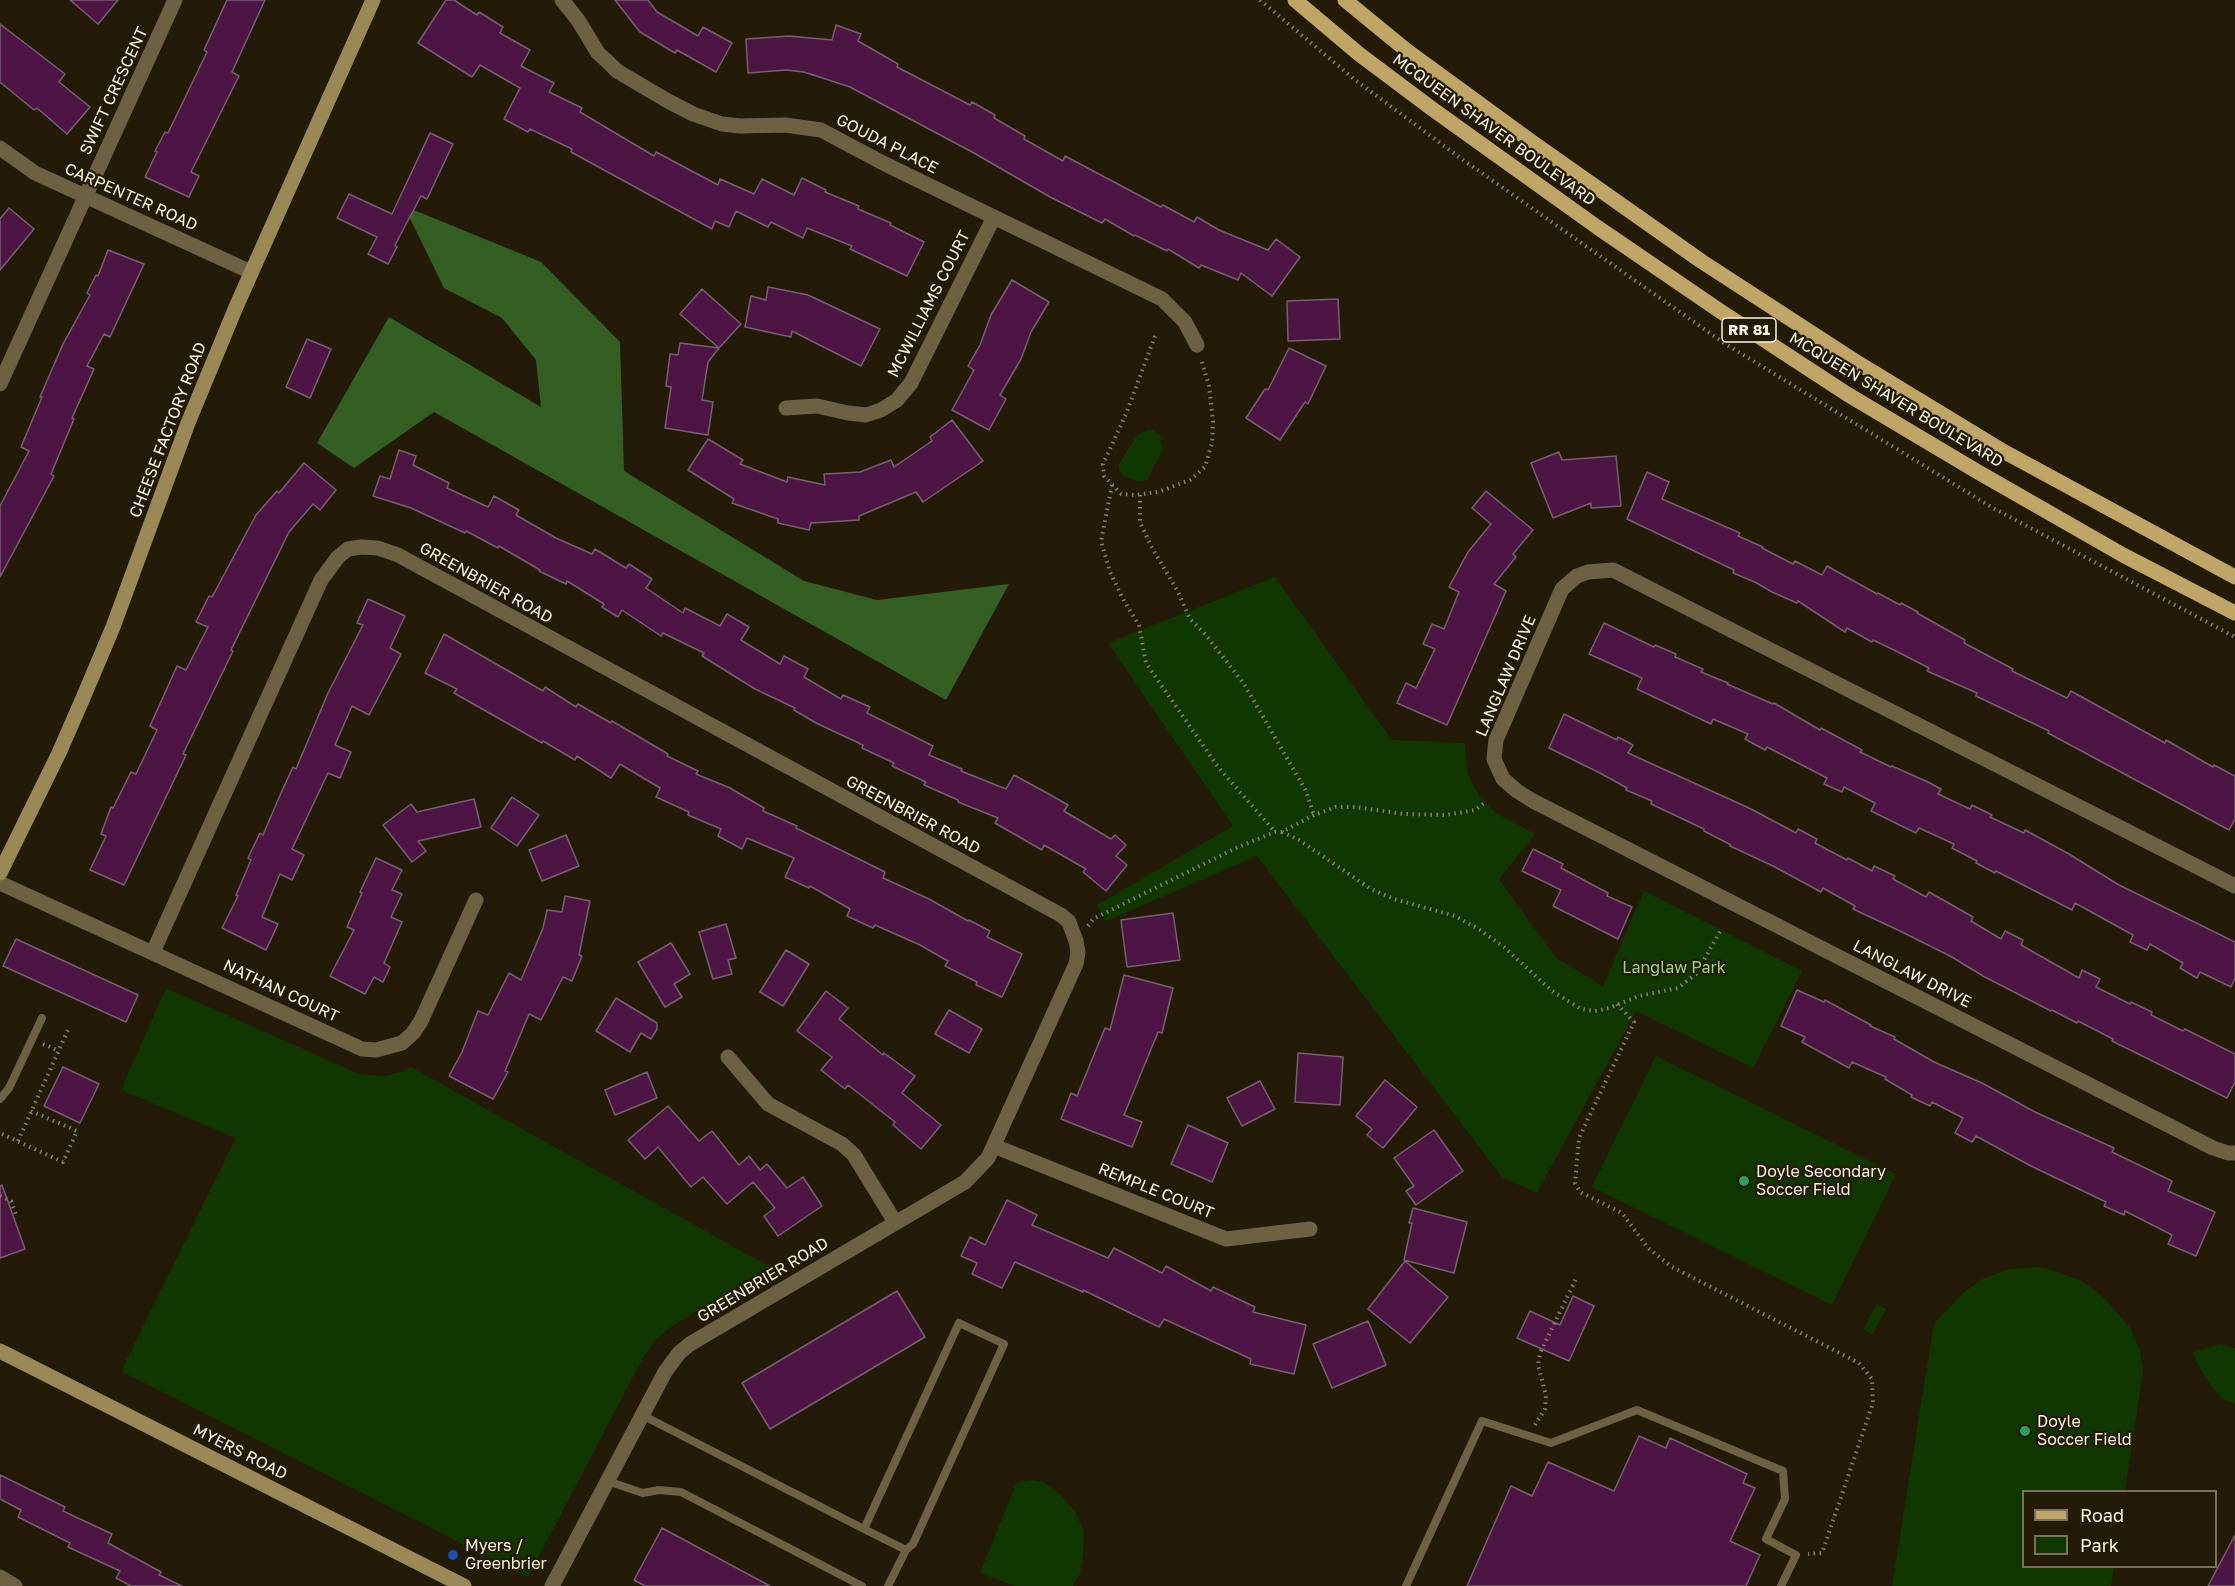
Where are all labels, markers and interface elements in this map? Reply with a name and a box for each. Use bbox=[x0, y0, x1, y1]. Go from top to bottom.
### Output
street label: SWIFT CRESCENT bbox=[76, 24, 152, 158]
street label: MCQUEEN SHAVER BOULEVARD bbox=[1389, 50, 1599, 210]
street label: GOUDA PLACE bbox=[833, 110, 941, 178]
street label: CARPENTER ROAD bbox=[62, 159, 200, 235]
street label: MCWILLIAMS COURT bbox=[884, 228, 974, 380]
road number: RR 81 bbox=[1722, 318, 1776, 342]
street label: MCQUEEN SHAVER BOULEVARD bbox=[1786, 328, 2006, 472]
street label: CHEESE FACTORY ROAD bbox=[126, 340, 210, 520]
street label: GREENBRIER ROAD bbox=[416, 538, 556, 628]
street label: LANGLAW DRIVE bbox=[1472, 612, 1540, 740]
street label: GREENBRIER ROAD bbox=[843, 771, 983, 859]
street label: LANGLAW DRIVE bbox=[1850, 936, 1974, 1012]
street label: NATHAN COURT bbox=[220, 956, 342, 1026]
park label: Langlaw Park bbox=[1622, 958, 1726, 978]
street label: REMPLE COURT bbox=[1095, 1159, 1217, 1223]
place label: Doyle Secondary Soccer Field bbox=[1756, 1162, 1886, 1200]
marker: Doyle Secondary Soccer Field bbox=[1737, 1174, 1751, 1188]
street label: GREENBRIER ROAD bbox=[694, 1233, 832, 1327]
place label: Doyle Soccer Field bbox=[2037, 1412, 2132, 1450]
street label: MYERS ROAD bbox=[190, 1420, 290, 1484]
marker: Doyle Soccer Field bbox=[2018, 1424, 2032, 1438]
legend bbox=[2022, 1490, 2217, 1568]
text: Road bbox=[2080, 1504, 2124, 1526]
text: Park bbox=[2080, 1534, 2119, 1556]
place label: Myers / Greenbrier bbox=[465, 1536, 547, 1574]
marker: Myers / Greenbrier bbox=[446, 1548, 460, 1562]

